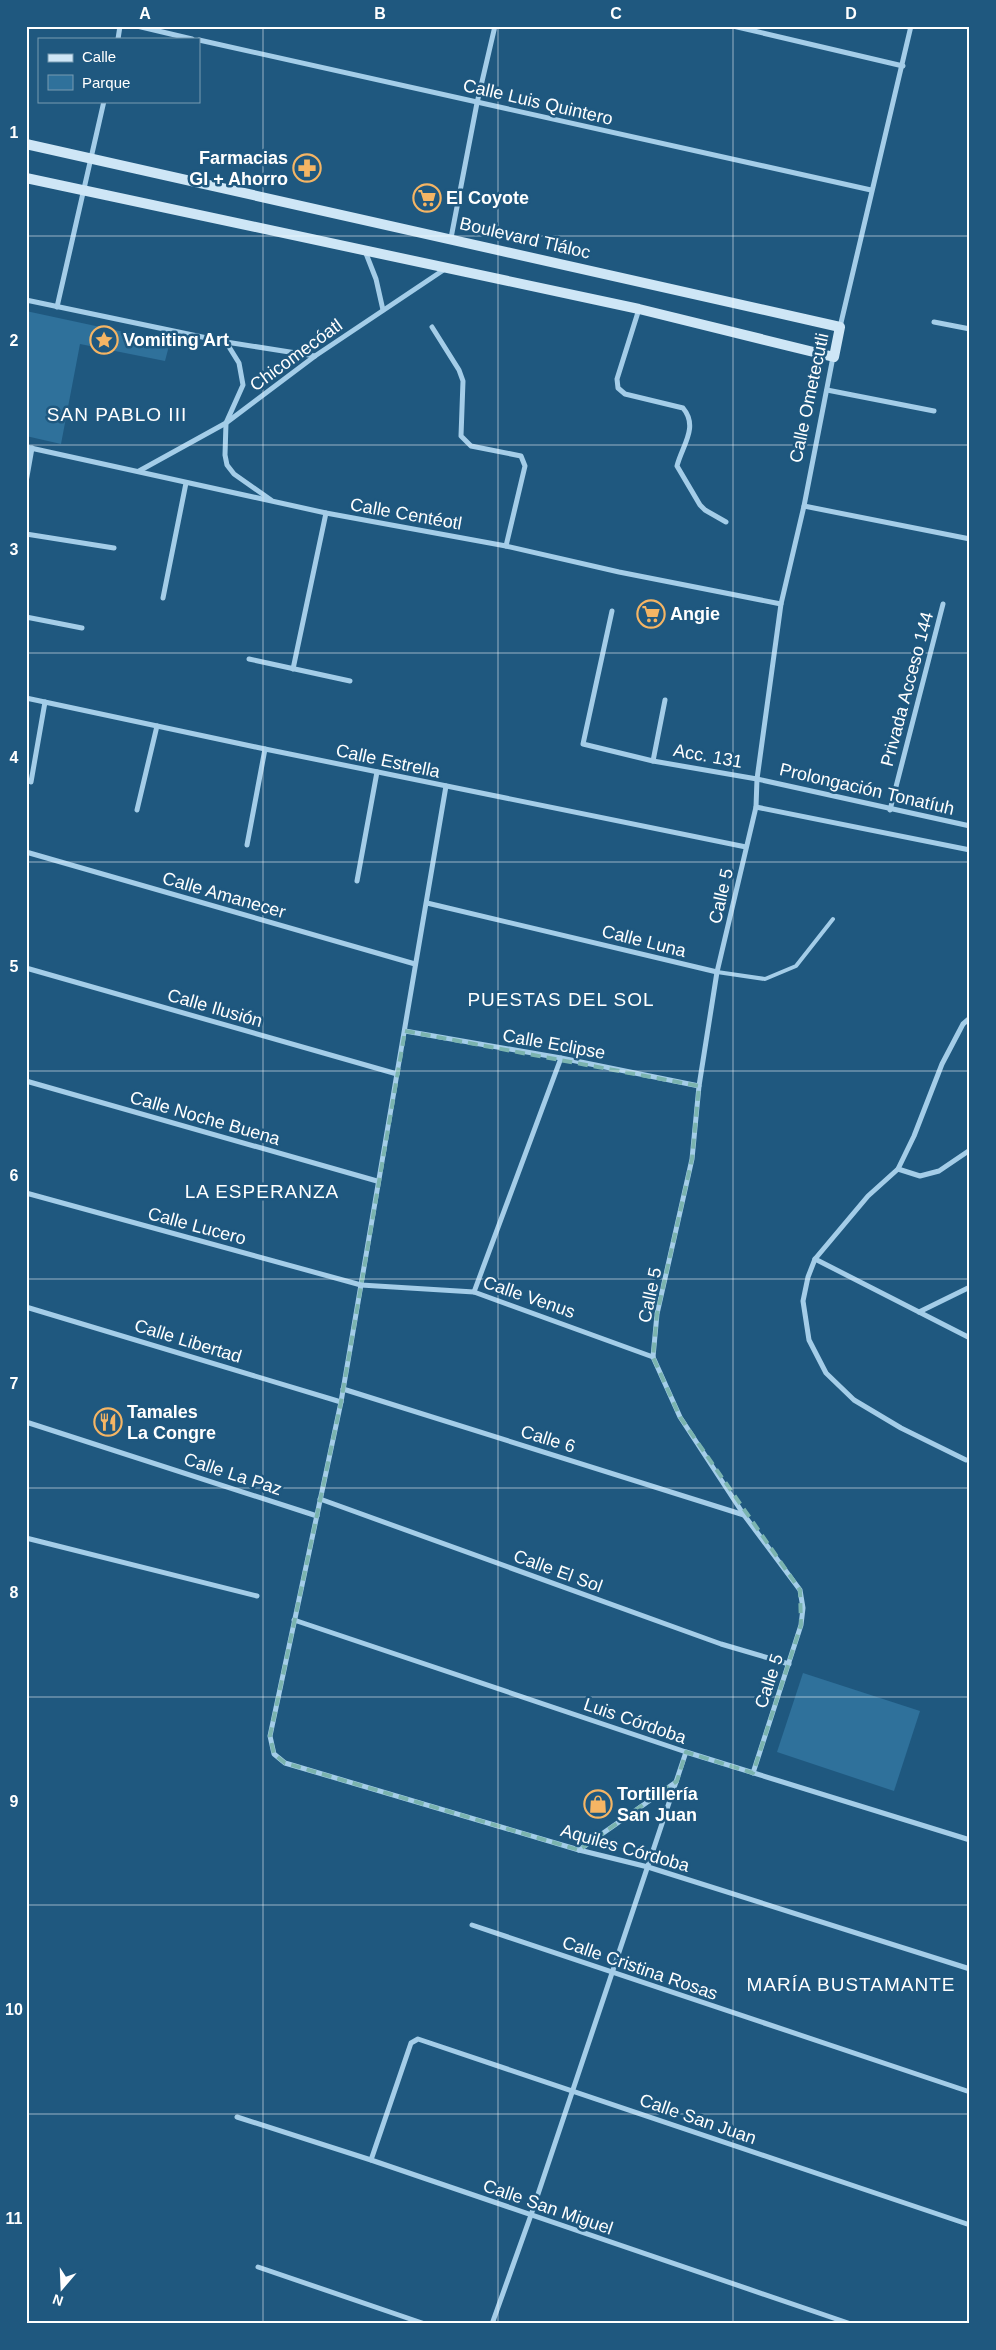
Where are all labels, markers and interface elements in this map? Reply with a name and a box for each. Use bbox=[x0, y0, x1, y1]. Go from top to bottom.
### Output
text: A bbox=[139, 5, 151, 22]
text: B bbox=[374, 5, 386, 22]
text: C bbox=[610, 5, 622, 22]
text: D bbox=[845, 5, 857, 22]
legend bbox=[38, 38, 200, 102]
text: Calle bbox=[82, 48, 116, 65]
text: Parque bbox=[82, 74, 130, 91]
street label: Calle Luis Quintero bbox=[461, 75, 615, 129]
text: 1 bbox=[10, 124, 19, 141]
place label: Farmacias GI + Ahorro bbox=[189, 148, 288, 189]
pharmacy icon: Farmacias GI + Ahorro bbox=[292, 153, 322, 183]
supermarket icon: El Coyote bbox=[412, 183, 442, 213]
place label: El Coyote bbox=[446, 188, 529, 208]
street label: Boulevard Tláloc bbox=[458, 213, 592, 263]
street label: Chicomecóatl bbox=[246, 315, 346, 395]
place icon: Vomiting Art bbox=[89, 325, 119, 355]
place label: Vomiting Art bbox=[123, 330, 229, 350]
street label: Calle Ometecutli bbox=[785, 331, 833, 465]
text: 2 bbox=[10, 332, 19, 349]
district label: SAN PABLO III bbox=[47, 404, 187, 425]
street label: Calle Centéotl bbox=[349, 494, 463, 534]
text: 3 bbox=[10, 541, 19, 558]
supermarket icon: Angie bbox=[636, 599, 666, 629]
place label: Angie bbox=[670, 604, 720, 624]
street label: Privada Acceso 144 bbox=[877, 610, 937, 768]
street label: Calle Estrella bbox=[334, 740, 443, 782]
street label: Acc. 131 bbox=[672, 740, 744, 772]
text: 4 bbox=[10, 749, 19, 766]
street label: Prolongación Tonatíuh bbox=[778, 759, 956, 819]
street label: Calle 5 bbox=[705, 866, 737, 926]
street label: Calle Amanecer bbox=[160, 868, 288, 922]
street label: Calle Luna bbox=[600, 921, 689, 961]
text: 5 bbox=[10, 958, 19, 975]
street label: Calle Ilusión bbox=[165, 985, 265, 1031]
district label: PUESTAS DEL SOL bbox=[467, 989, 655, 1010]
street label: Calle Eclipse bbox=[501, 1025, 607, 1063]
street label: Calle Noche Buena bbox=[128, 1087, 283, 1149]
text: 6 bbox=[10, 1167, 19, 1184]
district label: LA ESPERANZA bbox=[185, 1181, 339, 1202]
street label: Calle Lucero bbox=[146, 1203, 248, 1249]
street label: Calle 5 bbox=[634, 1266, 666, 1324]
street label: Calle Venus bbox=[480, 1272, 578, 1322]
street label: Calle Libertad bbox=[132, 1315, 244, 1367]
text: 7 bbox=[10, 1375, 19, 1392]
place label: Tamales La Congre bbox=[127, 1402, 216, 1443]
restaurant icon: Tamales La Congre bbox=[93, 1407, 123, 1437]
street label: Calle 6 bbox=[518, 1421, 578, 1457]
street label: Calle La Paz bbox=[181, 1449, 285, 1499]
street label: Calle El Sol bbox=[511, 1546, 605, 1596]
text: 8 bbox=[10, 1584, 19, 1601]
street label: Calle 5 bbox=[751, 1651, 787, 1711]
street label: Luis Córdoba bbox=[581, 1694, 690, 1748]
place label: Tortillería San Juan bbox=[617, 1784, 699, 1825]
shop icon: Tortillería San Juan bbox=[583, 1789, 613, 1819]
text: 9 bbox=[10, 1793, 19, 1810]
street label: Aquiles Córdoba bbox=[558, 1820, 693, 1876]
street label: Calle Cristina Rosas bbox=[560, 1932, 720, 2004]
district label: MARÍA BUSTAMANTE bbox=[747, 1974, 955, 1995]
text: 10 bbox=[5, 2001, 23, 2018]
street label: Calle San Juan bbox=[637, 2090, 759, 2148]
street label: Calle San Miguel bbox=[480, 2175, 616, 2239]
text: 11 bbox=[6, 2210, 23, 2227]
north arrow bbox=[38, 2262, 88, 2312]
text: N bbox=[50, 2291, 65, 2310]

